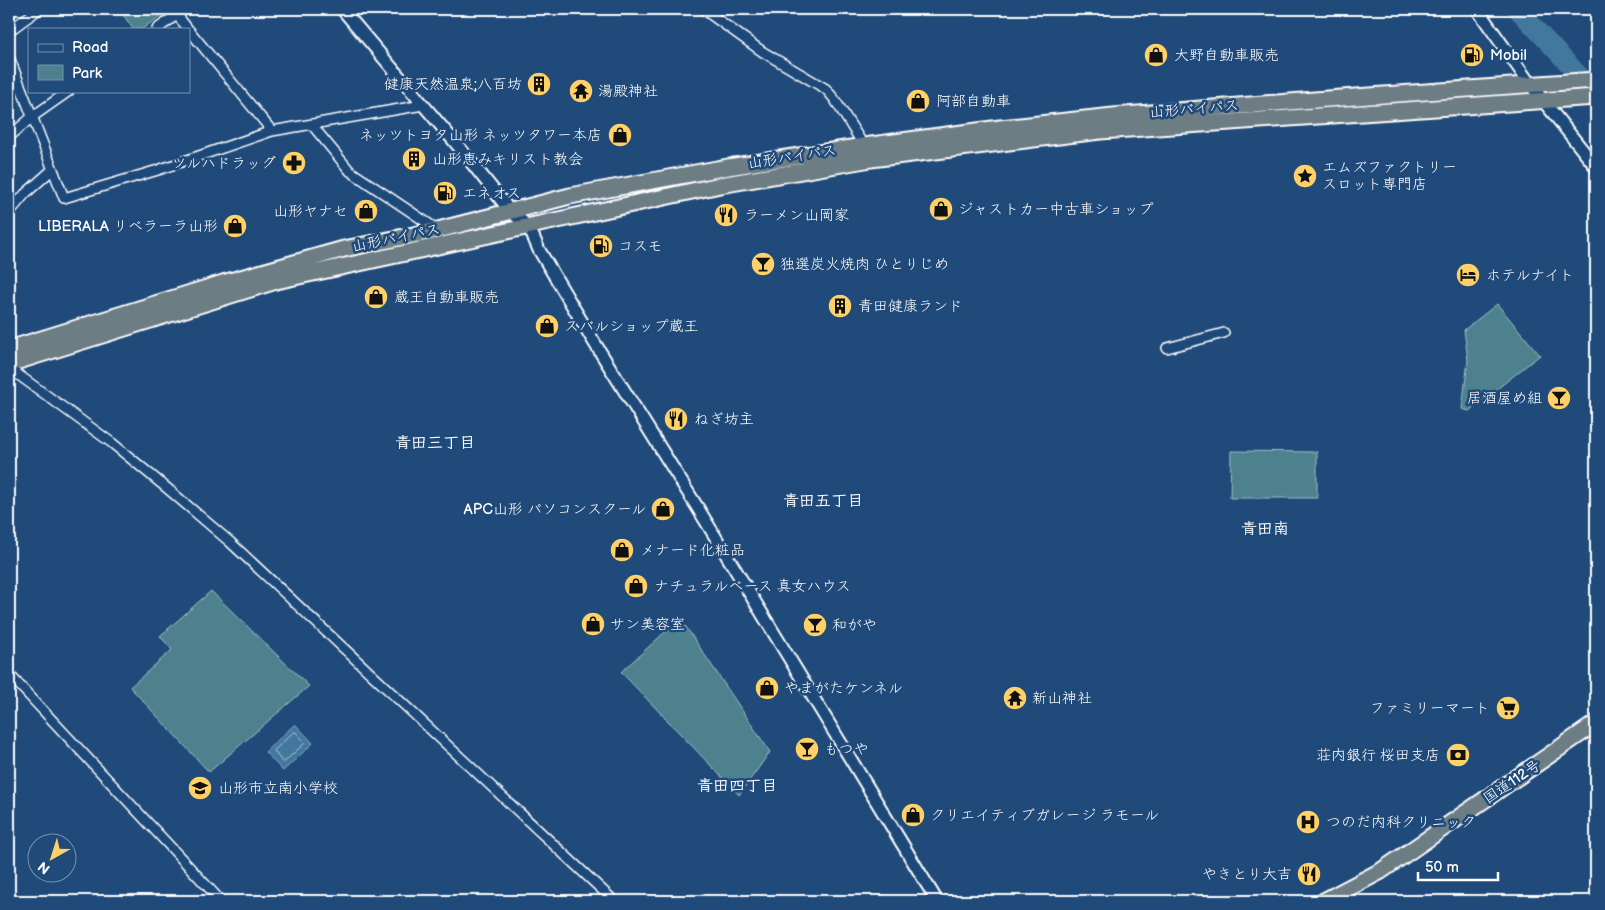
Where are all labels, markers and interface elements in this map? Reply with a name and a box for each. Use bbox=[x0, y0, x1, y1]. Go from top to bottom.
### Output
legend bbox=[28, 28, 190, 92]
text: Road bbox=[72, 38, 108, 57]
shop icon: 大野自動車販売 bbox=[1143, 42, 1169, 68]
fuel station icon: Mobil bbox=[1459, 42, 1485, 68]
place label: 大野自動車販売 bbox=[1174, 46, 1279, 65]
place label: Mobil bbox=[1490, 46, 1527, 65]
text: Park bbox=[72, 64, 103, 83]
building icon: 健康天然温泉;八百坊 bbox=[526, 71, 552, 97]
place label: 健康天然温泉;八百坊 bbox=[384, 75, 522, 94]
temple icon: 湯殿神社 bbox=[568, 78, 594, 104]
place label: 湯殿神社 bbox=[598, 82, 658, 101]
shop icon: 阿部自動車 bbox=[905, 88, 931, 114]
place label: 阿部自動車 bbox=[936, 92, 1011, 111]
street label: 山形バイパス bbox=[1148, 96, 1240, 122]
shop icon: ネッツトヨタ山形 ネッツタワー本店 bbox=[607, 122, 633, 148]
place label: ネッツトヨタ山形 ネッツタワー本店 bbox=[359, 126, 602, 145]
street label: 山形バイパス bbox=[746, 141, 838, 173]
building icon: 山形恵みキリスト教会 bbox=[401, 146, 427, 172]
pharmacy icon: ツルハドラッグ bbox=[281, 150, 307, 176]
place label: 山形恵みキリスト教会 bbox=[432, 150, 583, 169]
place label: ツルハドラッグ bbox=[172, 154, 276, 173]
place label: エムズファクトリー スロット専門店 bbox=[1322, 158, 1457, 194]
place icon: エムズファクトリー スロット専門店 bbox=[1292, 163, 1318, 189]
fuel station icon: エネオス bbox=[432, 180, 458, 206]
place label: エネオス bbox=[462, 184, 521, 203]
shop icon: ジャストカー中古車ショップ bbox=[928, 196, 954, 222]
shop icon: 山形ヤナセ bbox=[353, 198, 379, 224]
place label: ジャストカー中古車ショップ bbox=[958, 200, 1154, 219]
place label: 山形ヤナセ bbox=[273, 202, 348, 221]
restaurant icon: ラーメン山岡家 bbox=[713, 202, 739, 228]
place label: ラーメン山岡家 bbox=[744, 206, 849, 225]
shop icon: LIBERALA リベラーラ山形 bbox=[222, 213, 248, 239]
place label: LIBERALA リベラーラ山形 bbox=[38, 217, 218, 236]
street label: 山形バイパス bbox=[350, 219, 442, 257]
fuel station icon: コスモ bbox=[588, 233, 614, 259]
place label: コスモ bbox=[618, 237, 662, 256]
bar icon: 独選炭火焼肉 ひとりじめ bbox=[750, 251, 776, 277]
place label: 独選炭火焼肉 ひとりじめ bbox=[780, 255, 949, 274]
hotel icon: ホテルナイト bbox=[1455, 262, 1481, 288]
place label: ホテルナイト bbox=[1486, 266, 1574, 285]
shop icon: 蔵王自動車販売 bbox=[363, 284, 389, 310]
place label: 蔵王自動車販売 bbox=[394, 288, 499, 307]
building icon: 青田健康ランド bbox=[827, 293, 853, 319]
place label: 青田健康ランド bbox=[858, 297, 963, 316]
shop icon: スバルショップ蔵王 bbox=[534, 313, 560, 339]
place label: スバルショップ蔵王 bbox=[564, 317, 698, 336]
bar icon: 居酒屋め組 bbox=[1546, 385, 1572, 411]
place label: 居酒屋め組 bbox=[1467, 389, 1542, 408]
restaurant icon: ねぎ坊主 bbox=[663, 406, 689, 432]
place label: ねぎ坊主 bbox=[694, 410, 754, 429]
district label: 青田三丁目 bbox=[395, 434, 475, 453]
district label: 青田五丁目 bbox=[783, 492, 863, 511]
shop icon: APC山形 パソコンスクール bbox=[650, 496, 676, 522]
place label: APC山形 パソコンスクール bbox=[464, 500, 646, 519]
district label: 青田南 bbox=[1241, 520, 1289, 539]
shop icon: メナード化粧品 bbox=[609, 537, 635, 563]
place label: メナード化粧品 bbox=[640, 541, 745, 560]
shop icon: ナチュラルベース 真女ハウス bbox=[623, 573, 649, 599]
place label: ナチュラルベース 真女ハウス bbox=[654, 577, 851, 596]
shop icon: サン美容室 bbox=[580, 611, 606, 637]
bar icon: 和がや bbox=[802, 612, 828, 638]
place label: サン美容室 bbox=[610, 615, 685, 634]
place label: 和がや bbox=[832, 616, 877, 635]
shop icon: やまがたケンネル bbox=[754, 675, 780, 701]
place label: やまがたケンネル bbox=[784, 679, 903, 698]
temple icon: 新山神社 bbox=[1002, 685, 1028, 711]
place label: 新山神社 bbox=[1032, 689, 1092, 708]
supermarket icon: ファミリーマート bbox=[1495, 695, 1521, 721]
place label: ファミリーマート bbox=[1370, 699, 1490, 718]
bar icon: もつや bbox=[794, 736, 820, 762]
place label: もつや bbox=[824, 740, 869, 759]
bank icon: 荘内銀行 桜田支店 bbox=[1445, 742, 1471, 768]
place label: 荘内銀行 桜田支店 bbox=[1316, 746, 1440, 765]
street label: 国道112号 bbox=[1480, 756, 1544, 808]
school or university icon: 山形市立南小学校 bbox=[187, 775, 213, 801]
district label: 青田四丁目 bbox=[697, 777, 777, 796]
place label: 山形市立南小学校 bbox=[218, 779, 338, 798]
shop icon: クリエイティブガレージ ラモール bbox=[900, 802, 926, 828]
place label: クリエイティブガレージ ラモール bbox=[930, 806, 1159, 825]
hospital icon: つのだ内科クリニック bbox=[1295, 809, 1321, 835]
place label: つのだ内科クリニック bbox=[1326, 813, 1476, 832]
north arrow bbox=[28, 832, 78, 882]
scale bar bbox=[1418, 850, 1498, 882]
text: N bbox=[35, 858, 54, 878]
text: 50 m bbox=[1425, 858, 1459, 877]
restaurant icon: やきとり大吉 bbox=[1296, 861, 1322, 887]
place label: やきとり大吉 bbox=[1202, 865, 1292, 884]

